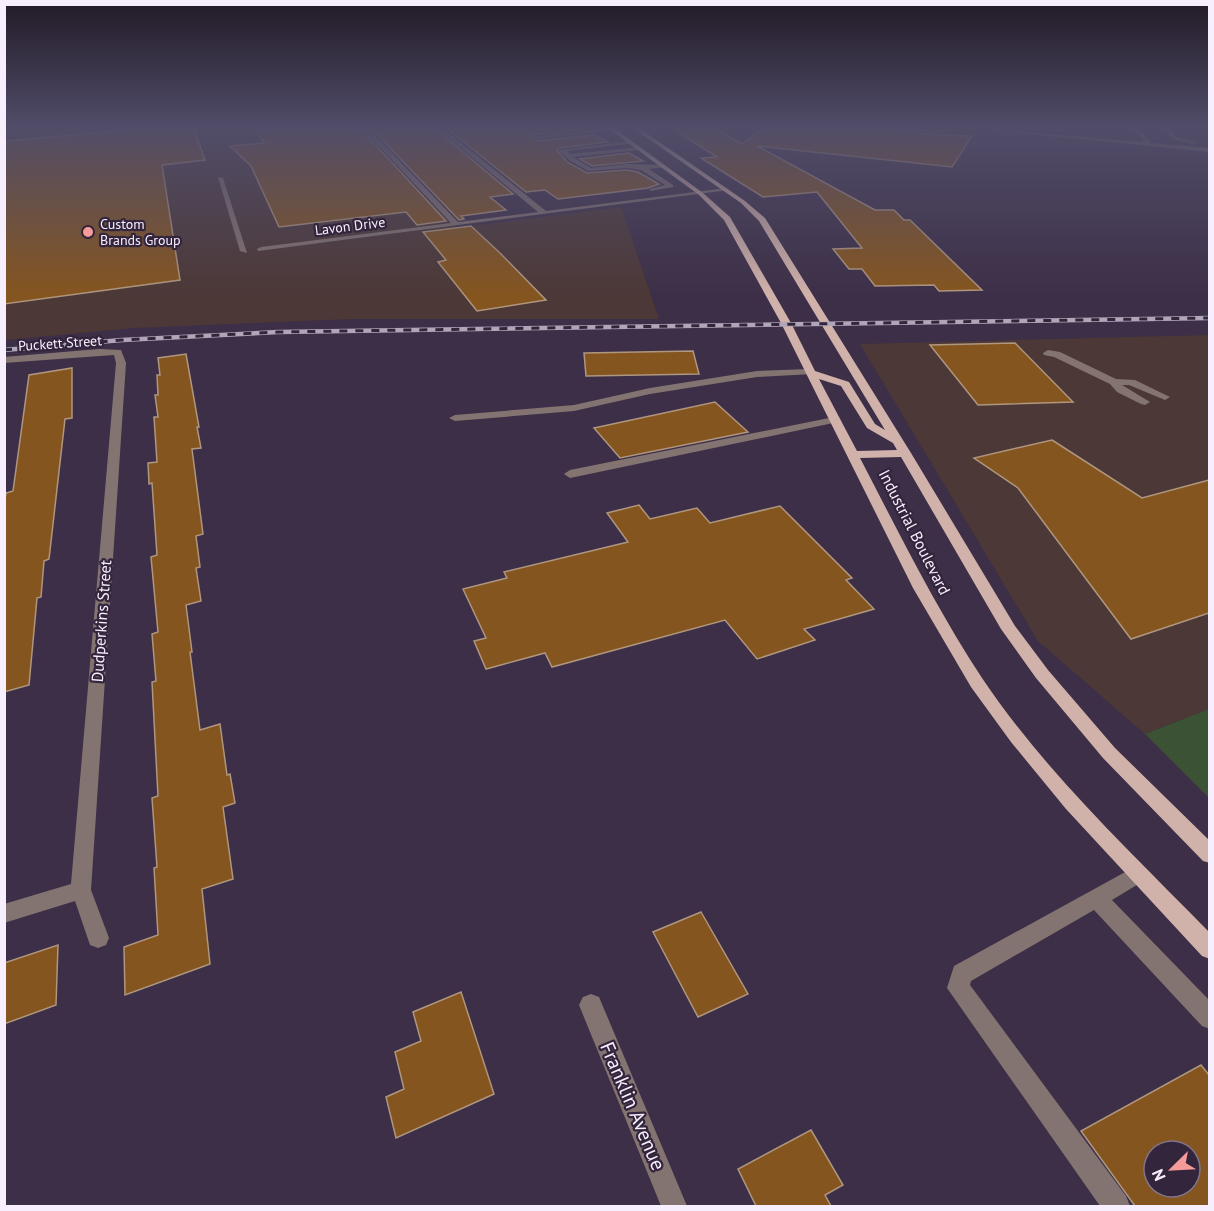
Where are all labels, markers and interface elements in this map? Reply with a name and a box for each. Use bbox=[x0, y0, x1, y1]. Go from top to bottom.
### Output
street label: Lavon Drive bbox=[314, 213, 386, 239]
place label: Custom Brands Group bbox=[100, 215, 181, 249]
marker: Custom Brands Group bbox=[81, 225, 95, 239]
street label: Puckett Street bbox=[18, 331, 103, 355]
street label: Industrial Boulevard bbox=[875, 466, 955, 598]
street label: Dudperkins Street bbox=[87, 559, 115, 683]
street label: Franklin Avenue bbox=[594, 1038, 672, 1174]
north arrow bbox=[1142, 1139, 1202, 1199]
text: N bbox=[1147, 1166, 1170, 1184]

